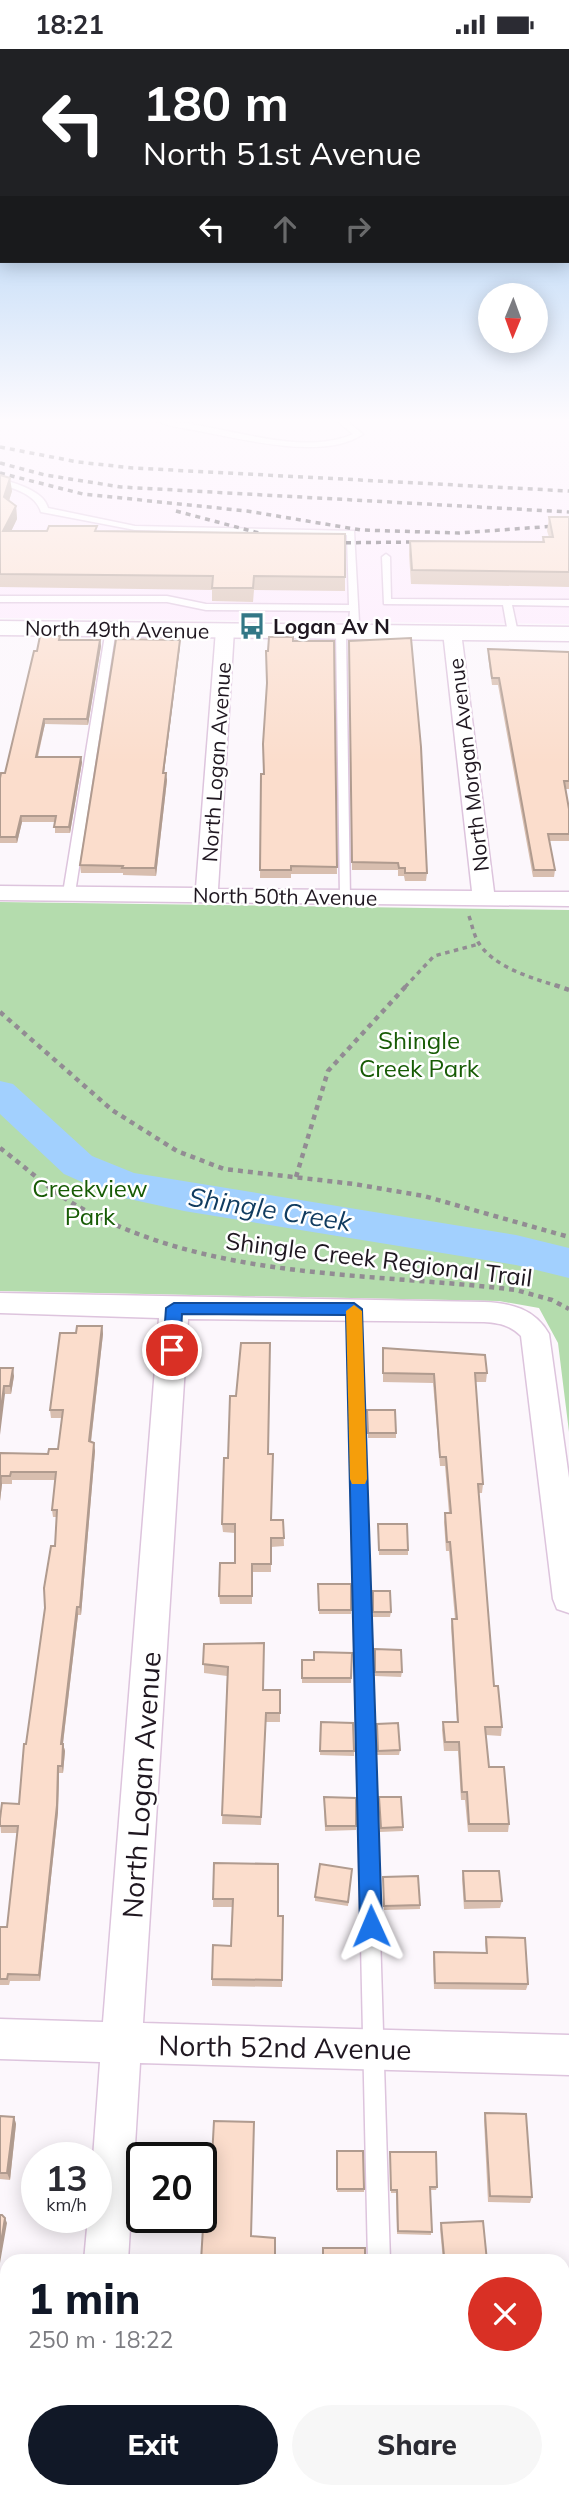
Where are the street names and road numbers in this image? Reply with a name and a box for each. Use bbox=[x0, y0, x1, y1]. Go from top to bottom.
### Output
street label: North 49th Avenue bbox=[25, 614, 209, 644]
street label: North Morgan Avenue bbox=[442, 657, 494, 873]
street label: North Logan Avenue bbox=[196, 661, 236, 863]
street label: North 50th Avenue bbox=[193, 881, 377, 911]
street label: Shingle Creek Regional Trail bbox=[224, 1225, 534, 1293]
street label: North Logan Avenue bbox=[114, 1650, 168, 1920]
street label: North 52nd Avenue bbox=[158, 2027, 412, 2067]

